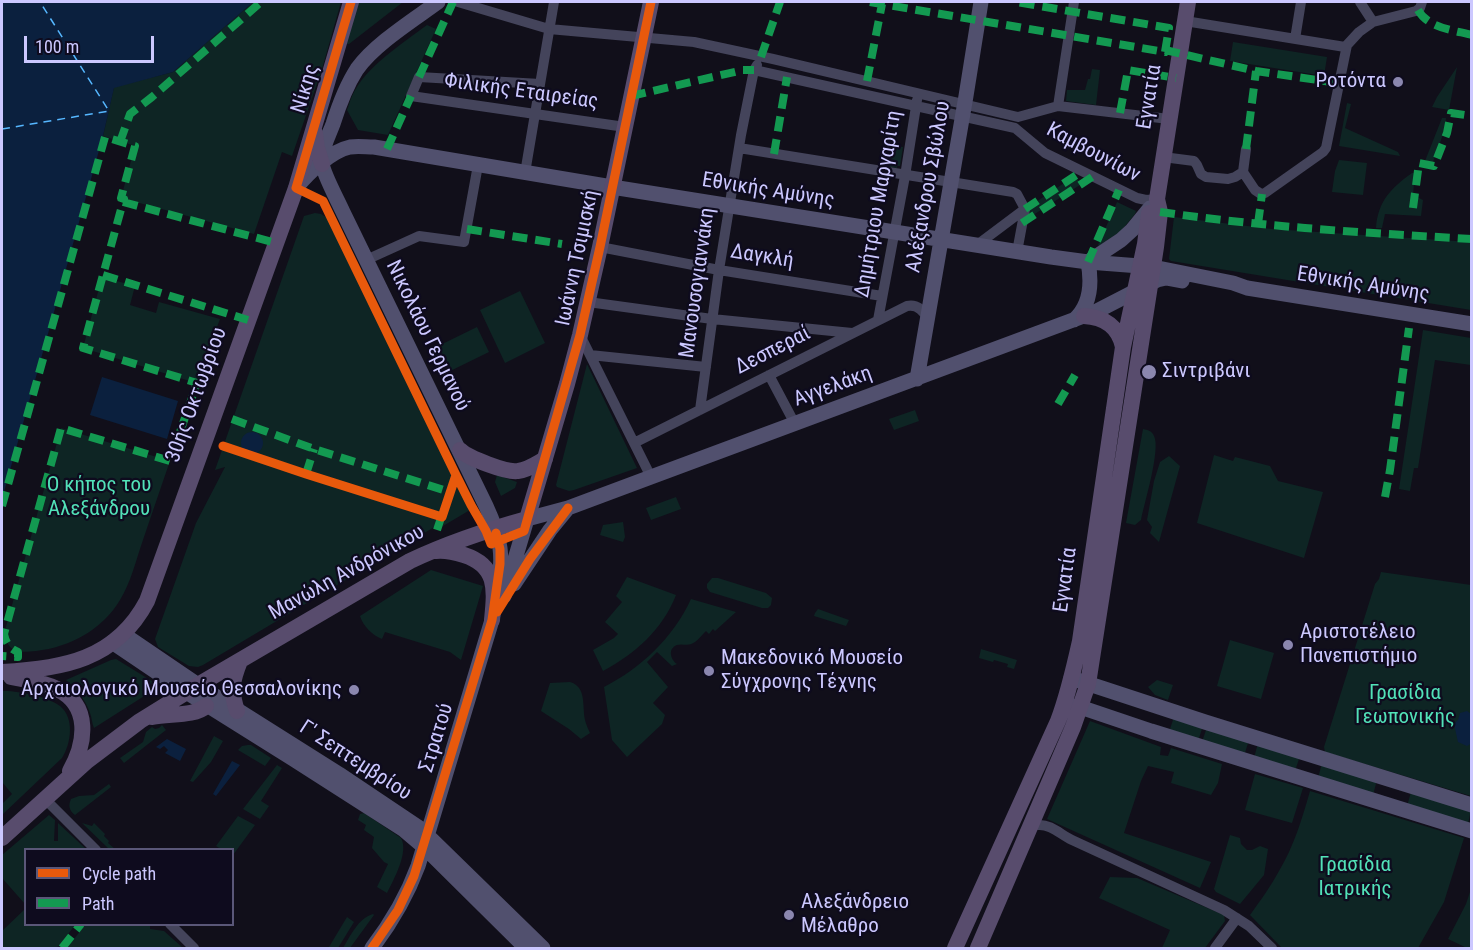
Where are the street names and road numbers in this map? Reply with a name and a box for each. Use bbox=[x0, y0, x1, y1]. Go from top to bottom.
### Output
street label: Νίκης bbox=[287, 61, 325, 117]
street label: Εγνατία bbox=[1132, 63, 1168, 131]
street label: Φιλικής Εταιρείας bbox=[442, 69, 600, 115]
street label: Αλέξανδρου Σβώλου bbox=[901, 99, 957, 275]
street label: Δημήτριου Μαργαρίτη bbox=[850, 109, 908, 299]
street label: Καμβουνίων bbox=[1042, 118, 1144, 188]
street label: Εθνικής Αμύνης bbox=[700, 168, 836, 214]
street label: Ιωάννη Τσιμισκή bbox=[551, 188, 605, 328]
street label: Μανουσογιαννάκη bbox=[675, 206, 721, 360]
street label: Δαγκλή bbox=[729, 240, 795, 274]
street label: Νικολάου Γερμανού bbox=[380, 256, 474, 416]
street label: Εθνικής Αμύνης bbox=[1295, 262, 1431, 308]
street label: Δεσπεραί bbox=[731, 321, 815, 381]
street label: 30ής Οκτωβρίου bbox=[161, 324, 233, 466]
street label: Αγγελάκη bbox=[790, 361, 876, 413]
street label: Μανώλη Ανδρόνικου bbox=[265, 520, 429, 626]
street label: Εγνατία bbox=[1049, 546, 1083, 614]
street label: Στρατού bbox=[415, 700, 459, 776]
street label: Γ' Σεπτεμβρίου bbox=[294, 715, 416, 807]

